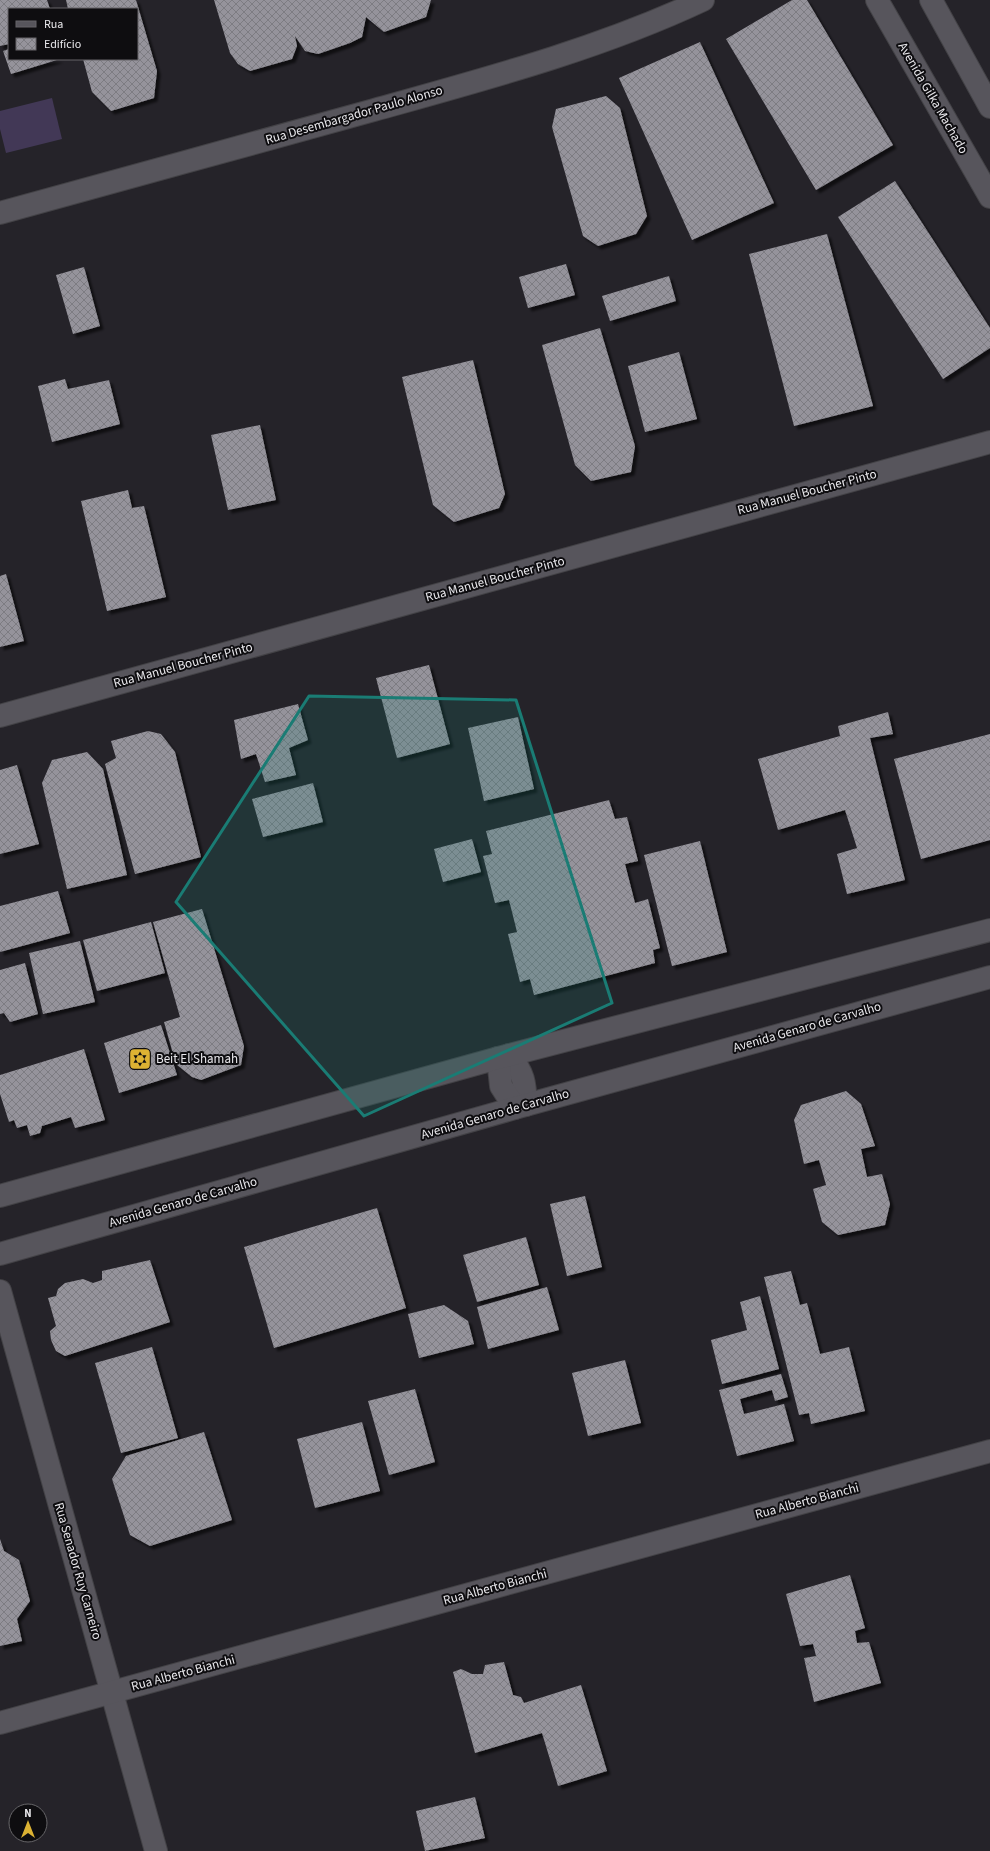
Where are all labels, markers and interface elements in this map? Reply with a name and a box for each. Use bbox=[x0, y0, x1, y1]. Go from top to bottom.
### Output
legend bbox=[8, 8, 138, 60]
text: Rua bbox=[44, 16, 63, 33]
text: Edifício bbox=[44, 36, 81, 53]
street label: Avenida Gilka Machado bbox=[894, 39, 972, 157]
street label: Rua Desembargador Paulo Alonso bbox=[263, 81, 445, 149]
street label: Rua Manuel Boucher Pinto bbox=[735, 465, 879, 519]
street label: Rua Manuel Boucher Pinto bbox=[423, 552, 567, 606]
street label: Rua Manuel Boucher Pinto bbox=[111, 638, 255, 692]
street label: Avenida Genaro de Carvalho bbox=[731, 997, 883, 1057]
synagogue icon: Beit El Shamah bbox=[127, 1046, 153, 1072]
place label: Beit El Shamah bbox=[156, 1050, 238, 1068]
street label: Avenida Genaro de Carvalho bbox=[419, 1084, 571, 1144]
street label: Avenida Genaro de Carvalho bbox=[107, 1172, 259, 1232]
street label: Rua Alberto Bianchi bbox=[753, 1478, 861, 1524]
street label: Rua Senador Ruy Carneiro bbox=[50, 1500, 106, 1642]
street label: Rua Alberto Bianchi bbox=[441, 1564, 549, 1610]
street label: Rua Alberto Bianchi bbox=[129, 1650, 237, 1696]
north arrow bbox=[8, 1803, 48, 1843]
text: N bbox=[24, 1806, 32, 1821]

